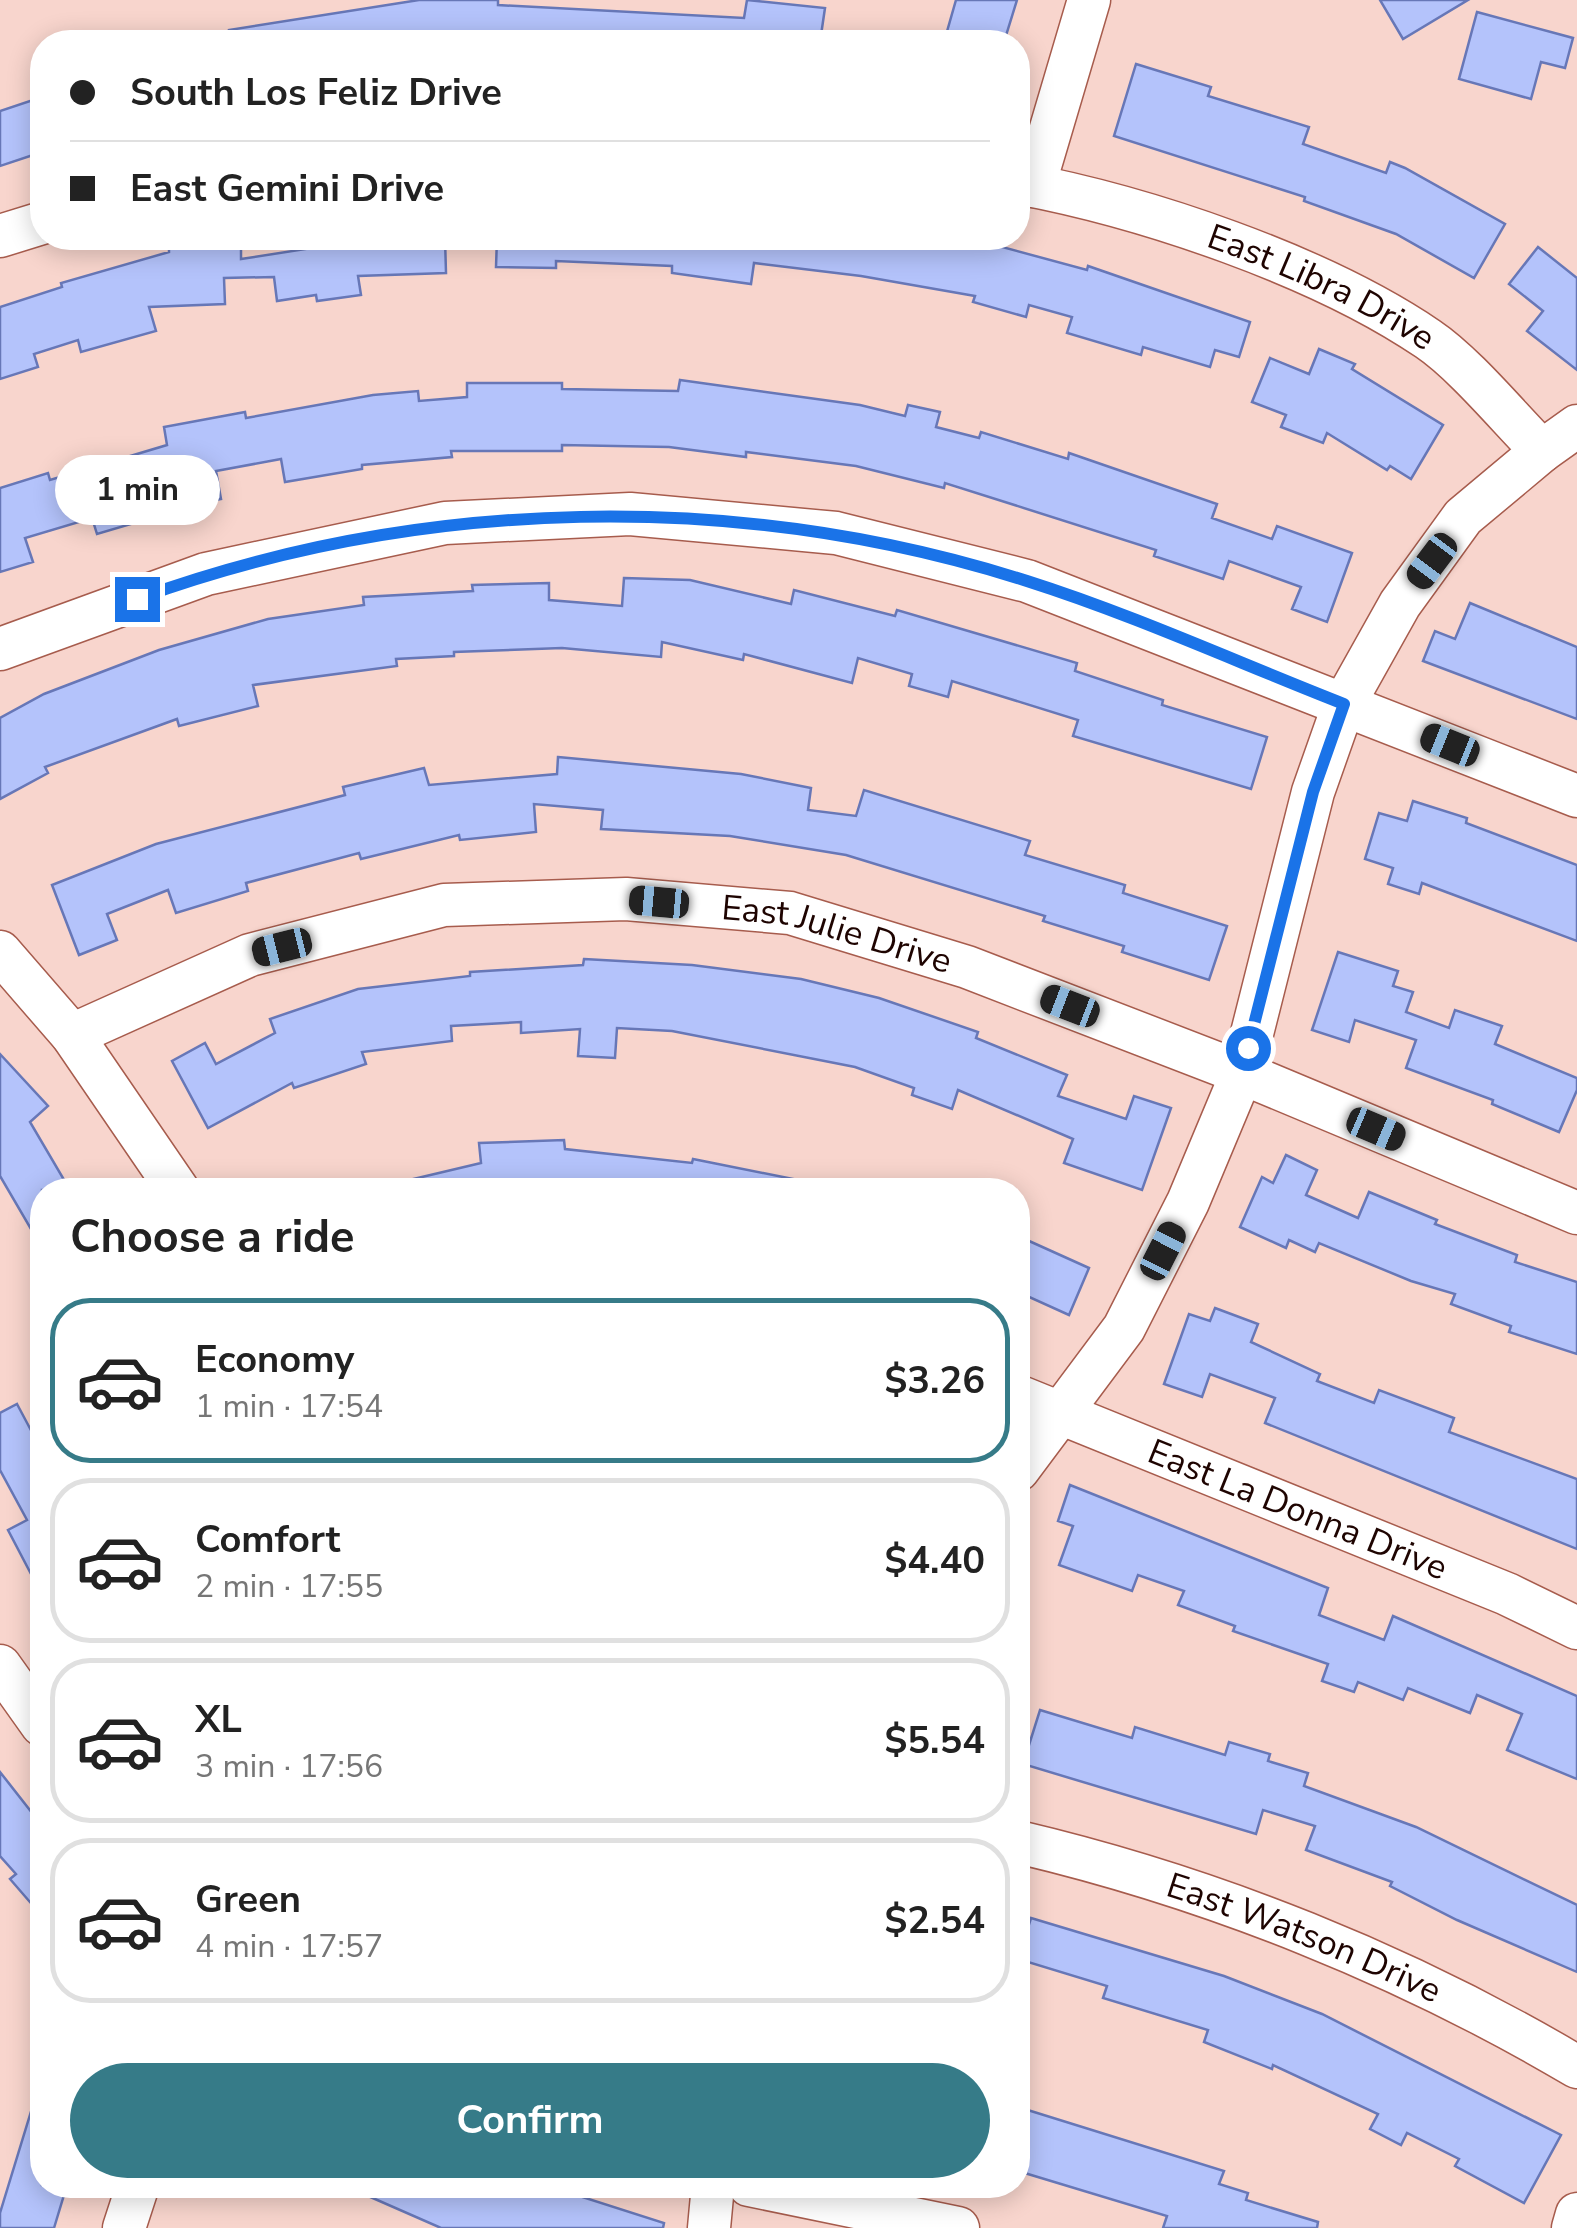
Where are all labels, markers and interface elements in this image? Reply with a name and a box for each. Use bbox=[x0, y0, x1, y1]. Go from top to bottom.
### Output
text: South Los Feliz Drive bbox=[130, 67, 502, 118]
text: East Gemini Drive bbox=[130, 163, 444, 214]
street label: East Libra Drive bbox=[1201, 213, 1445, 361]
callout: 1 min bbox=[54, 454, 220, 524]
text: 1 min bbox=[96, 468, 179, 511]
car bbox=[1402, 528, 1462, 594]
route end bbox=[115, 577, 160, 622]
car bbox=[1417, 720, 1483, 770]
car bbox=[628, 884, 690, 920]
street label: East Julie Drive bbox=[720, 884, 958, 985]
car bbox=[249, 925, 315, 969]
car bbox=[1037, 981, 1103, 1031]
route start bbox=[1226, 1026, 1271, 1071]
car bbox=[1343, 1103, 1409, 1155]
text: Choose a ride bbox=[70, 1207, 355, 1268]
car bbox=[1136, 1217, 1190, 1285]
text: Economy bbox=[195, 1334, 354, 1385]
icon: car bbox=[75, 1336, 165, 1426]
text: $3.26 bbox=[884, 1355, 985, 1406]
text: 1 min · 17:54 bbox=[195, 1385, 383, 1428]
street label: East La Donna Drive bbox=[1141, 1428, 1455, 1591]
text: Comfort bbox=[195, 1514, 340, 1565]
icon: car bbox=[75, 1516, 165, 1606]
text: $4.40 bbox=[884, 1535, 985, 1586]
text: 2 min · 17:55 bbox=[195, 1565, 383, 1608]
text: XL bbox=[195, 1694, 242, 1745]
icon: car bbox=[75, 1696, 165, 1786]
text: $5.54 bbox=[884, 1715, 985, 1766]
text: 3 min · 17:56 bbox=[195, 1745, 383, 1788]
street label: East Watson Drive bbox=[1161, 1861, 1449, 2014]
text: Green bbox=[195, 1874, 301, 1925]
icon: car bbox=[75, 1876, 165, 1966]
text: $2.54 bbox=[884, 1895, 985, 1946]
text: 4 min · 17:57 bbox=[195, 1925, 383, 1968]
button: Confirm bbox=[70, 2063, 990, 2178]

